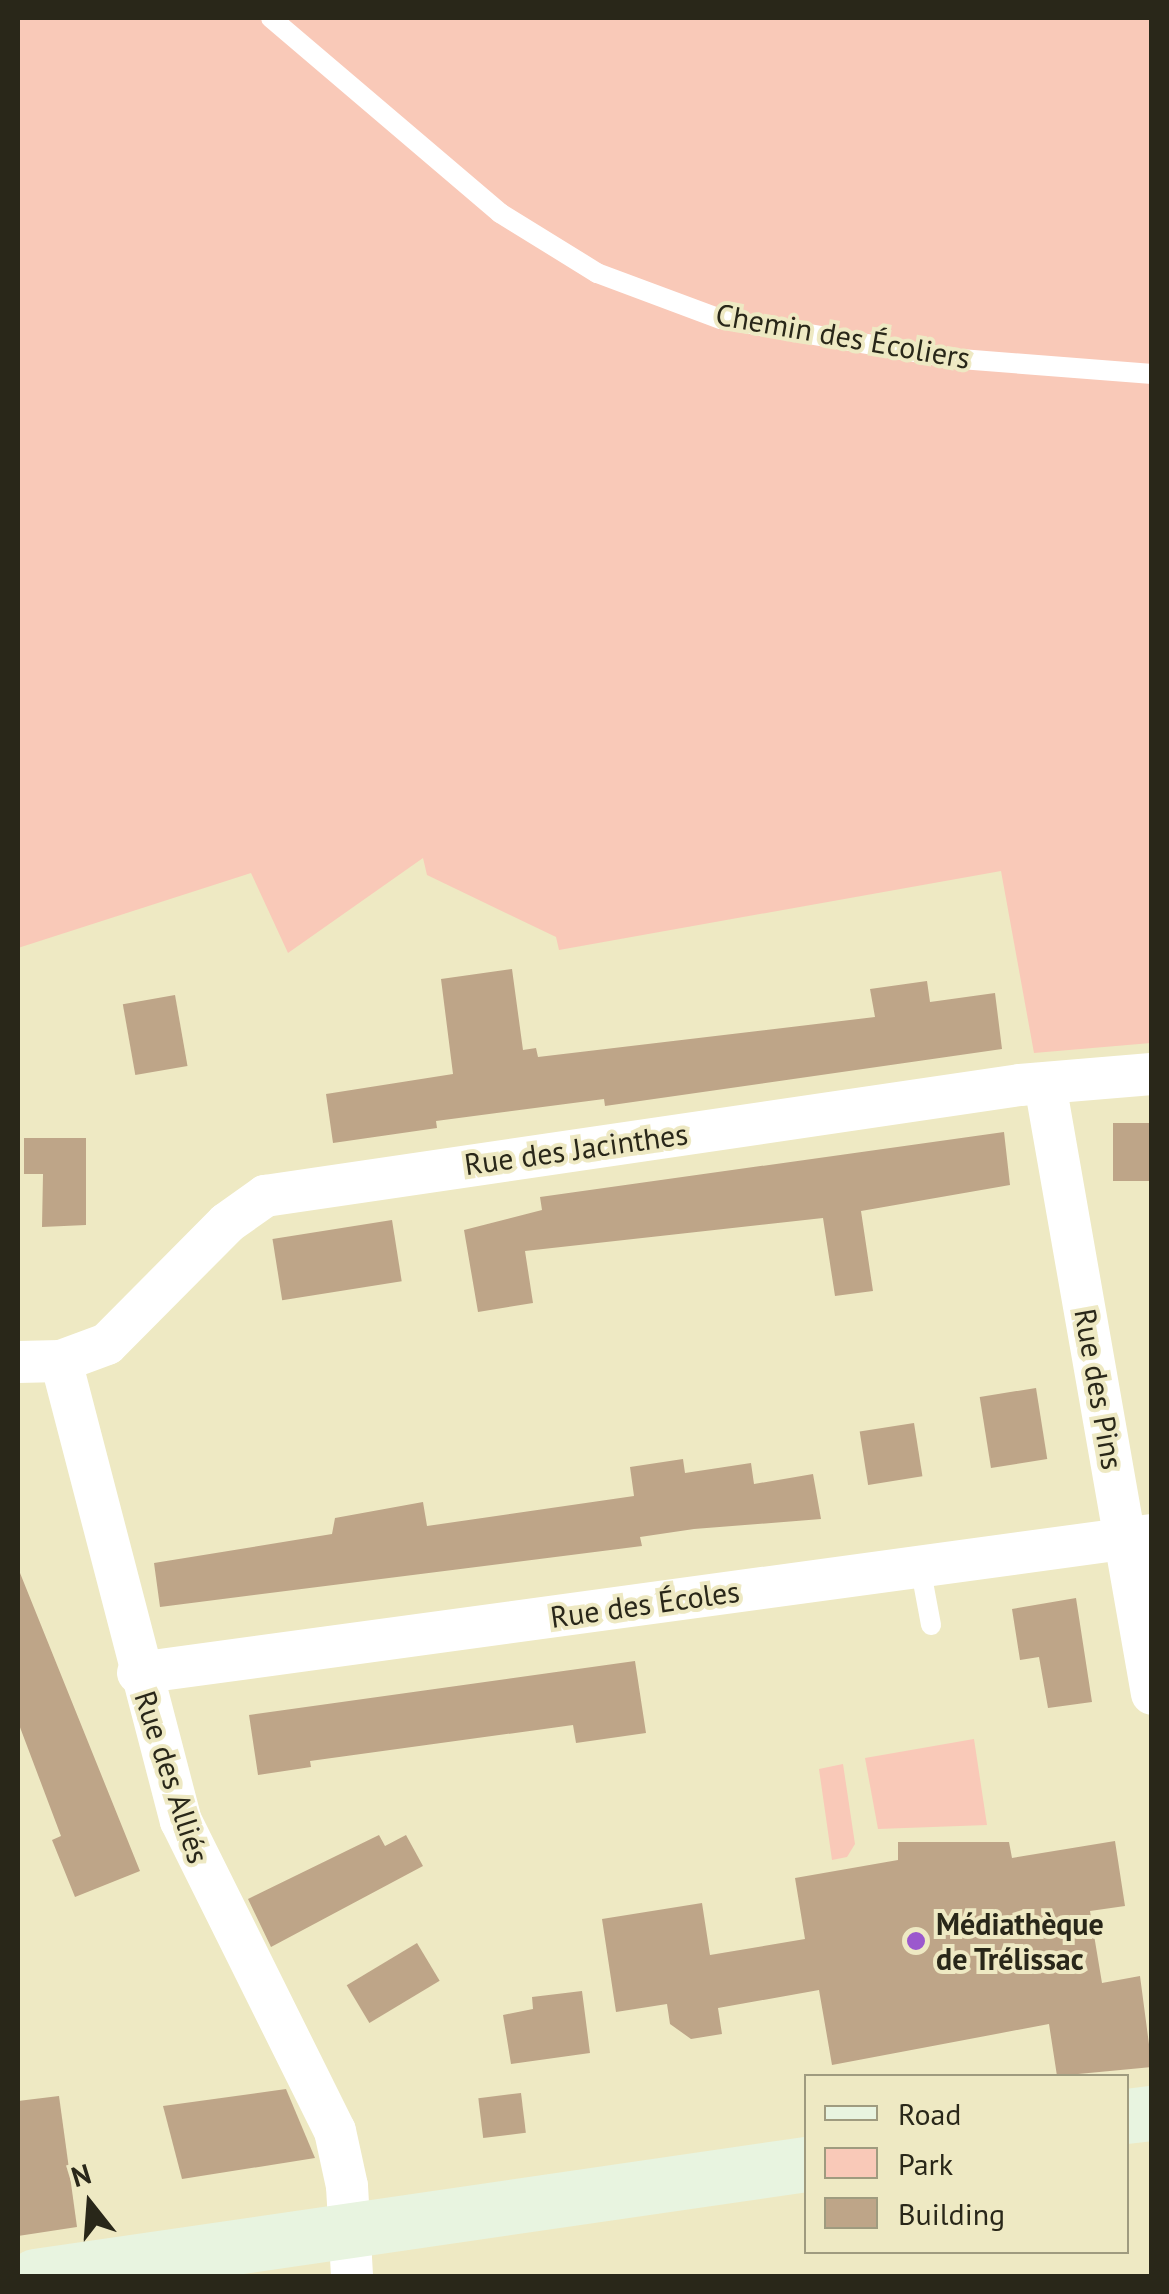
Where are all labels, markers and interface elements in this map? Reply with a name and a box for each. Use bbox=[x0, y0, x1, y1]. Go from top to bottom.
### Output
street label: Chemin des Écoliers bbox=[713, 296, 973, 376]
street label: Rue des Jacinthes bbox=[462, 1116, 690, 1182]
street label: Rue des Pins bbox=[1067, 1306, 1131, 1472]
street label: Rue des Écoles bbox=[548, 1573, 742, 1635]
street label: Rue des Alliés bbox=[127, 1686, 217, 1868]
place label: Médiathèque de Trélissac bbox=[936, 1906, 1104, 1976]
marker: Médiathèque de Trélissac bbox=[905, 1930, 927, 1952]
legend bbox=[804, 2074, 1129, 2254]
text: Road bbox=[898, 2094, 962, 2133]
text: Park bbox=[898, 2144, 953, 2183]
north arrow bbox=[40, 2154, 140, 2254]
text: N bbox=[67, 2154, 95, 2195]
text: Building bbox=[898, 2194, 1005, 2233]

